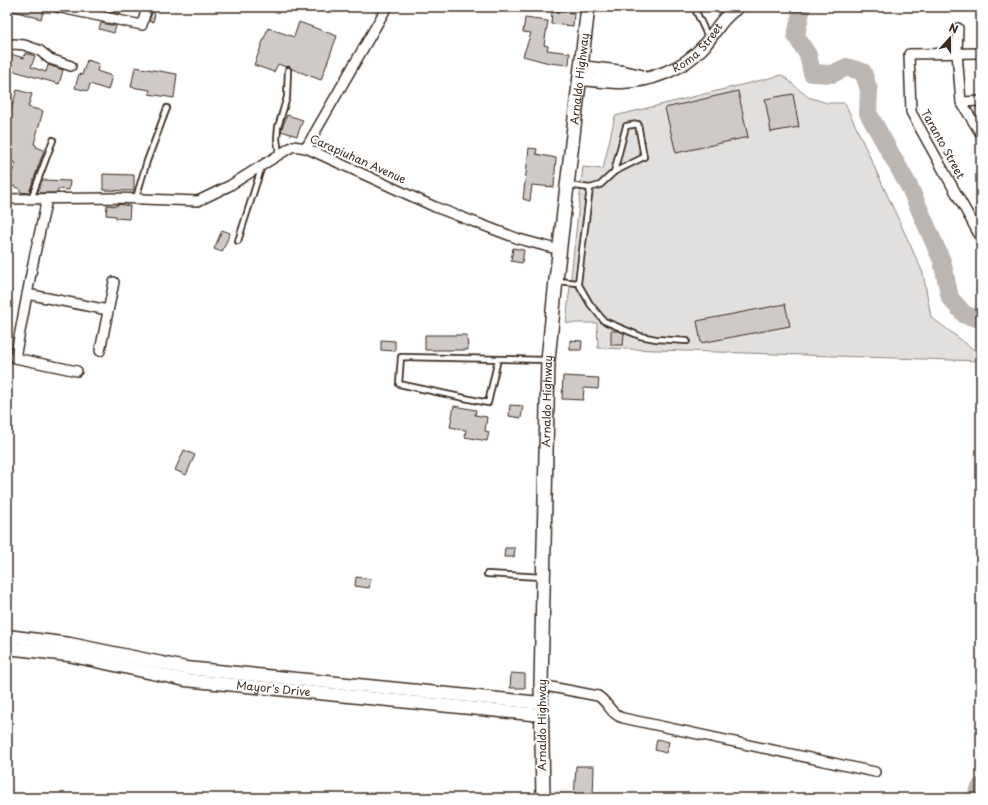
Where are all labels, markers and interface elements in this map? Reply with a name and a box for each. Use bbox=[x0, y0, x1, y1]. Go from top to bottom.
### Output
street label: Roma Street bbox=[669, 18, 727, 76]
north arrow bbox=[930, 18, 970, 58]
text: N bbox=[947, 19, 961, 38]
street label: Arnaldo Highway bbox=[565, 32, 593, 125]
street label: Taranto Street bbox=[917, 106, 970, 182]
street label: Carapiuhan Avenue bbox=[307, 130, 409, 187]
street label: Arnaldo Highway bbox=[537, 354, 556, 447]
street label: Mayor's Drive bbox=[236, 676, 312, 700]
street label: Arnaldo Highway bbox=[533, 679, 550, 771]

